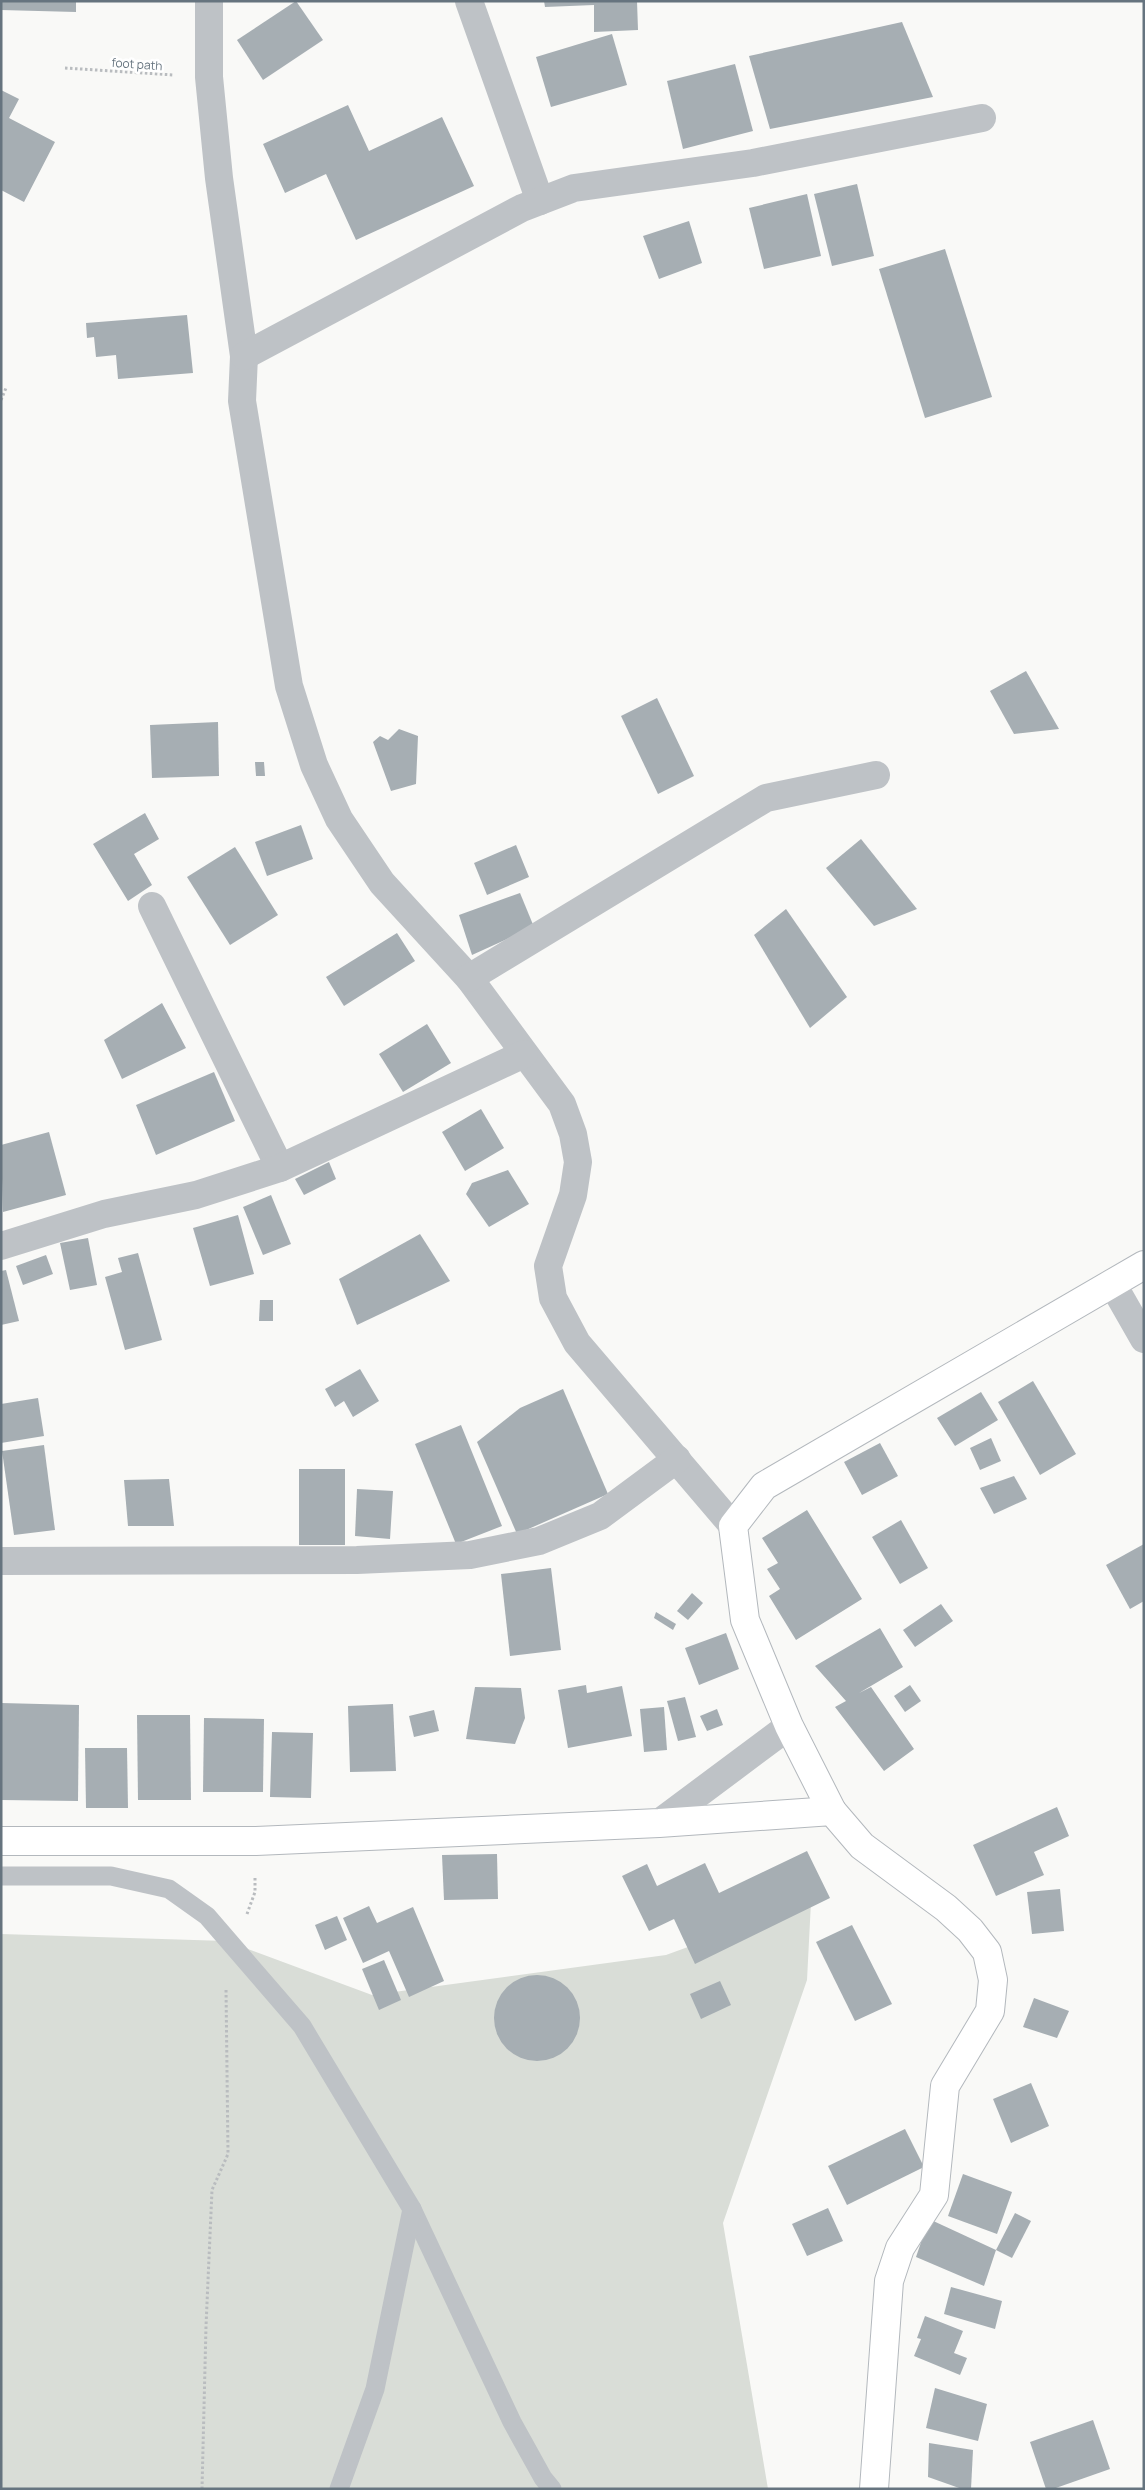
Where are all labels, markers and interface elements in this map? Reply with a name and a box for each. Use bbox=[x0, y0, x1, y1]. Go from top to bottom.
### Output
street label: foot path bbox=[111, 54, 163, 74]

